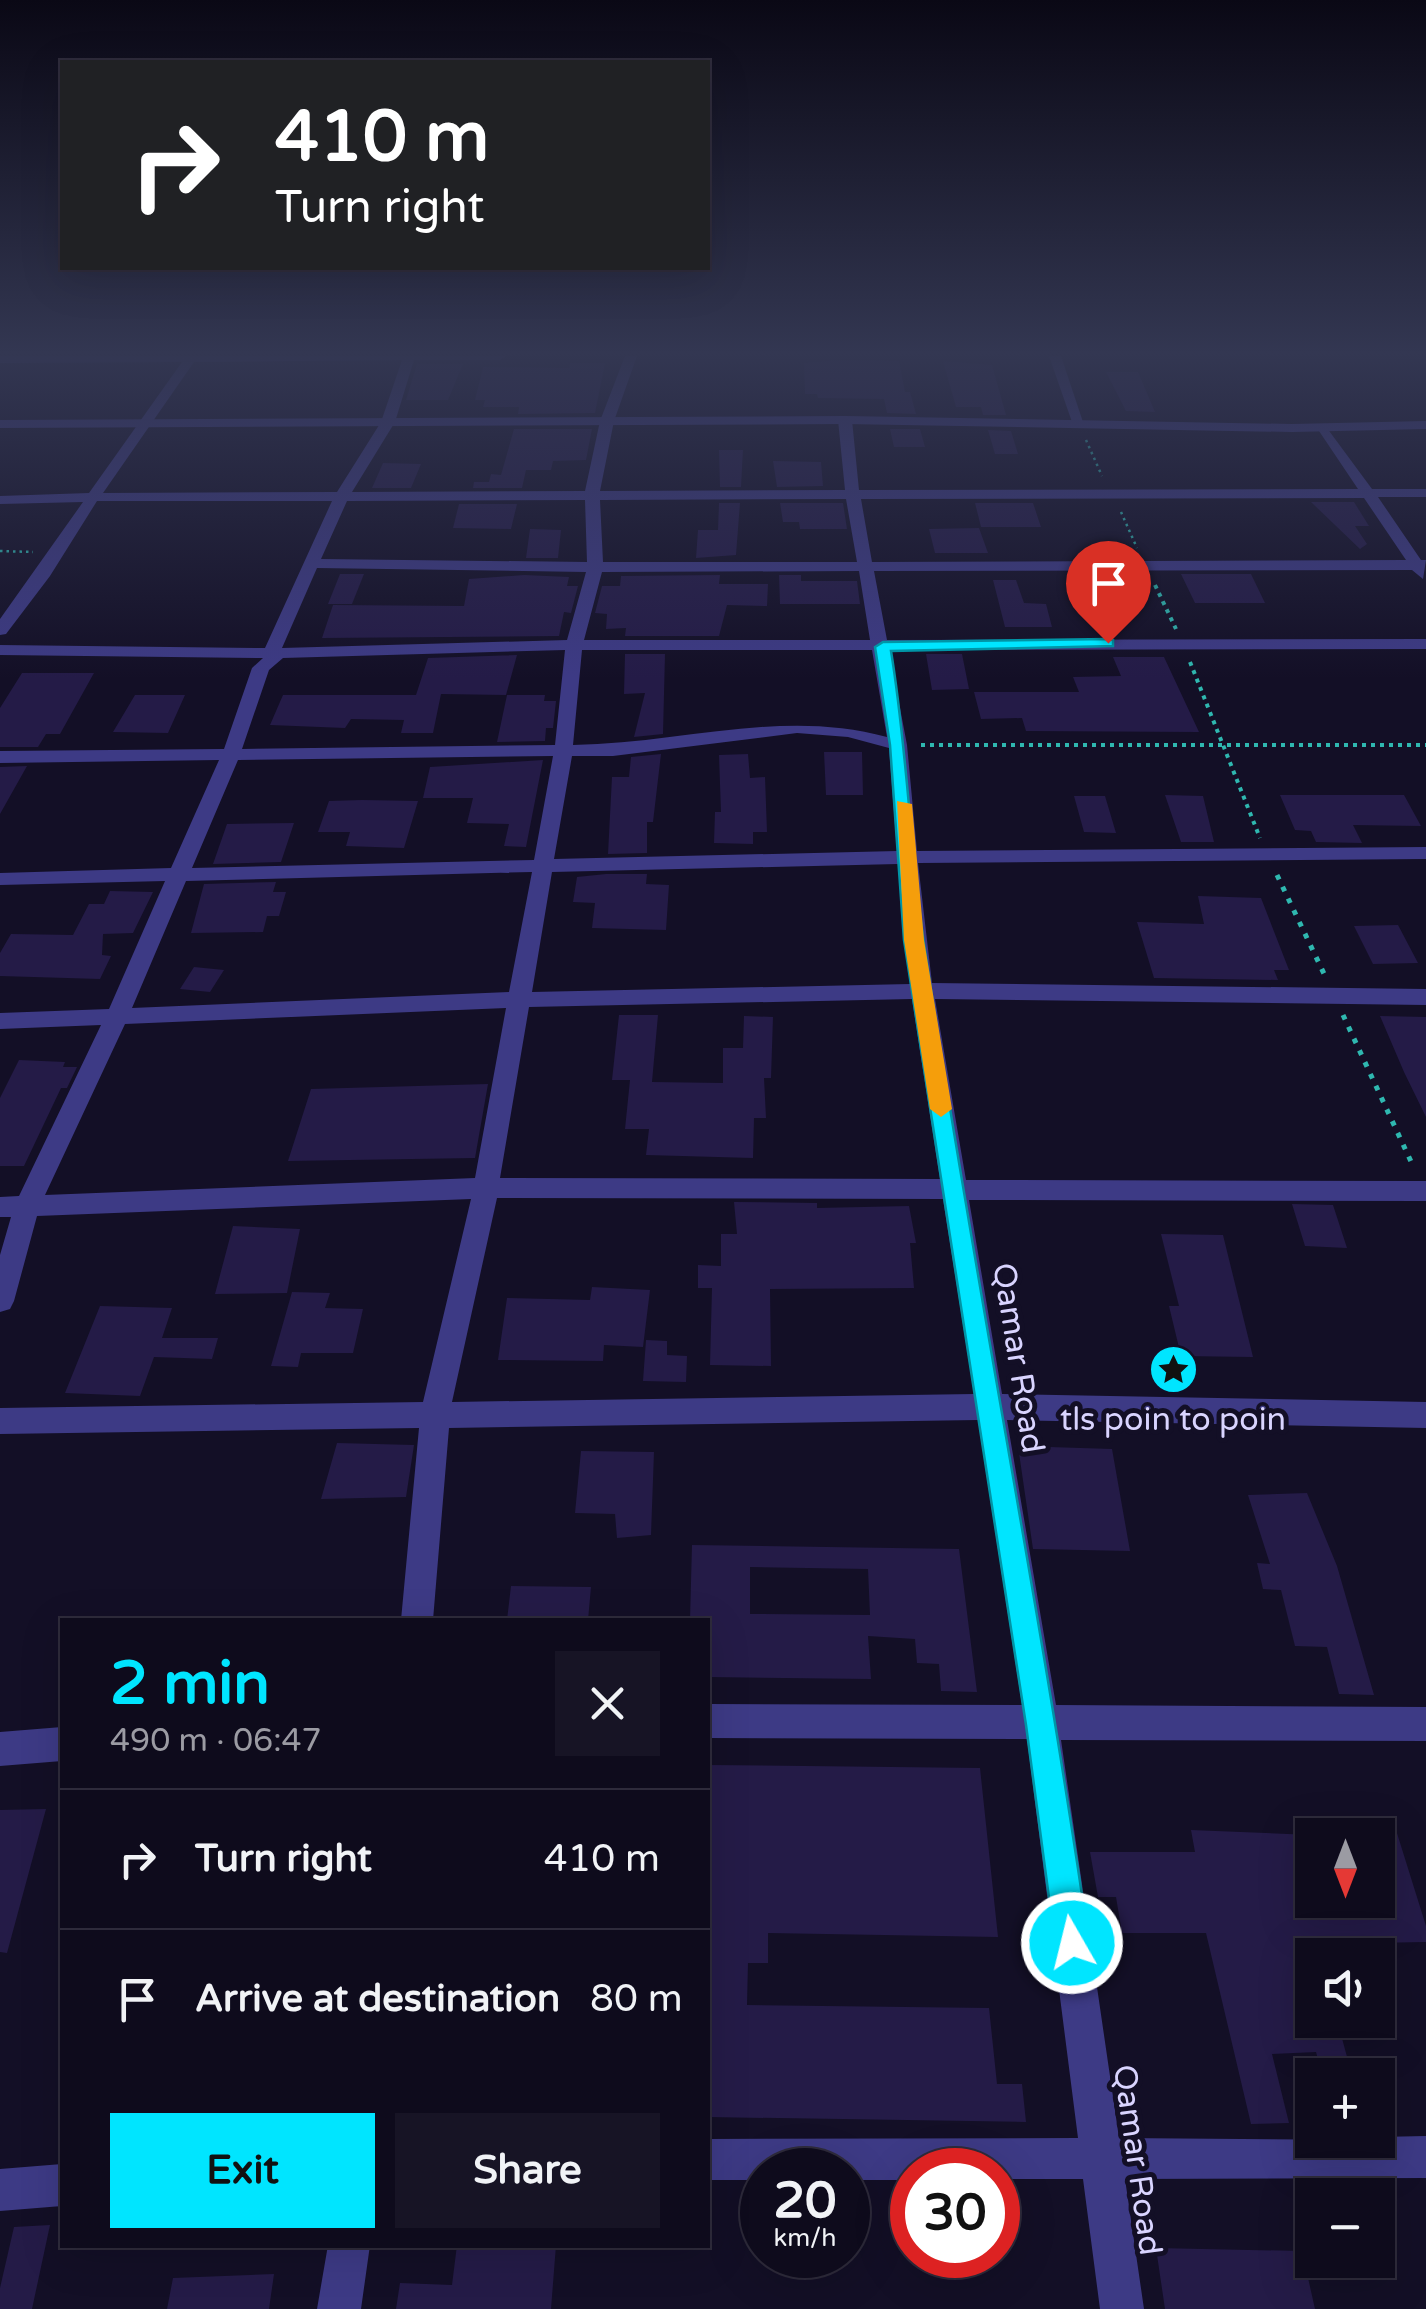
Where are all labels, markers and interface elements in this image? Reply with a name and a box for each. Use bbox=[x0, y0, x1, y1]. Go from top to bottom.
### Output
text: 410 m bbox=[275, 96, 489, 180]
icon: right bbox=[110, 100, 240, 230]
text: Turn right bbox=[275, 181, 484, 235]
pin bbox=[1066, 541, 1151, 644]
icon: arrive bbox=[1081, 556, 1136, 611]
street label: Qamar Road bbox=[984, 1260, 1052, 1456]
place icon: tls poin to poin bbox=[1147, 1344, 1199, 1396]
place label: tls poin to poin bbox=[1060, 1401, 1286, 1439]
text: 2 min bbox=[110, 1648, 270, 1720]
button: close bbox=[555, 1651, 660, 1756]
text: 490 m · 06:47 bbox=[110, 1722, 322, 1760]
north arrow bbox=[1295, 1818, 1395, 1918]
map controls bbox=[1295, 1818, 1395, 2278]
icon: right bbox=[110, 1832, 165, 1887]
text: Turn right bbox=[195, 1836, 372, 1882]
text: 410 m bbox=[544, 1836, 660, 1882]
position arrow bbox=[1020, 1891, 1124, 1995]
button: sound bbox=[1295, 1938, 1395, 2038]
icon: arrive bbox=[110, 1972, 165, 2027]
text: Arrive at destination bbox=[195, 1976, 560, 2022]
text: 80 m bbox=[590, 1976, 683, 2022]
button: + bbox=[1295, 2058, 1395, 2158]
street label: Qamar Road bbox=[1105, 2062, 1169, 2258]
button: Exit bbox=[110, 2113, 375, 2228]
button: Share bbox=[395, 2113, 660, 2228]
speed limit sign: 30 bbox=[890, 2148, 1020, 2278]
text: 20 bbox=[774, 2171, 836, 2231]
button: − bbox=[1295, 2178, 1395, 2278]
text: km/h bbox=[774, 2223, 836, 2253]

